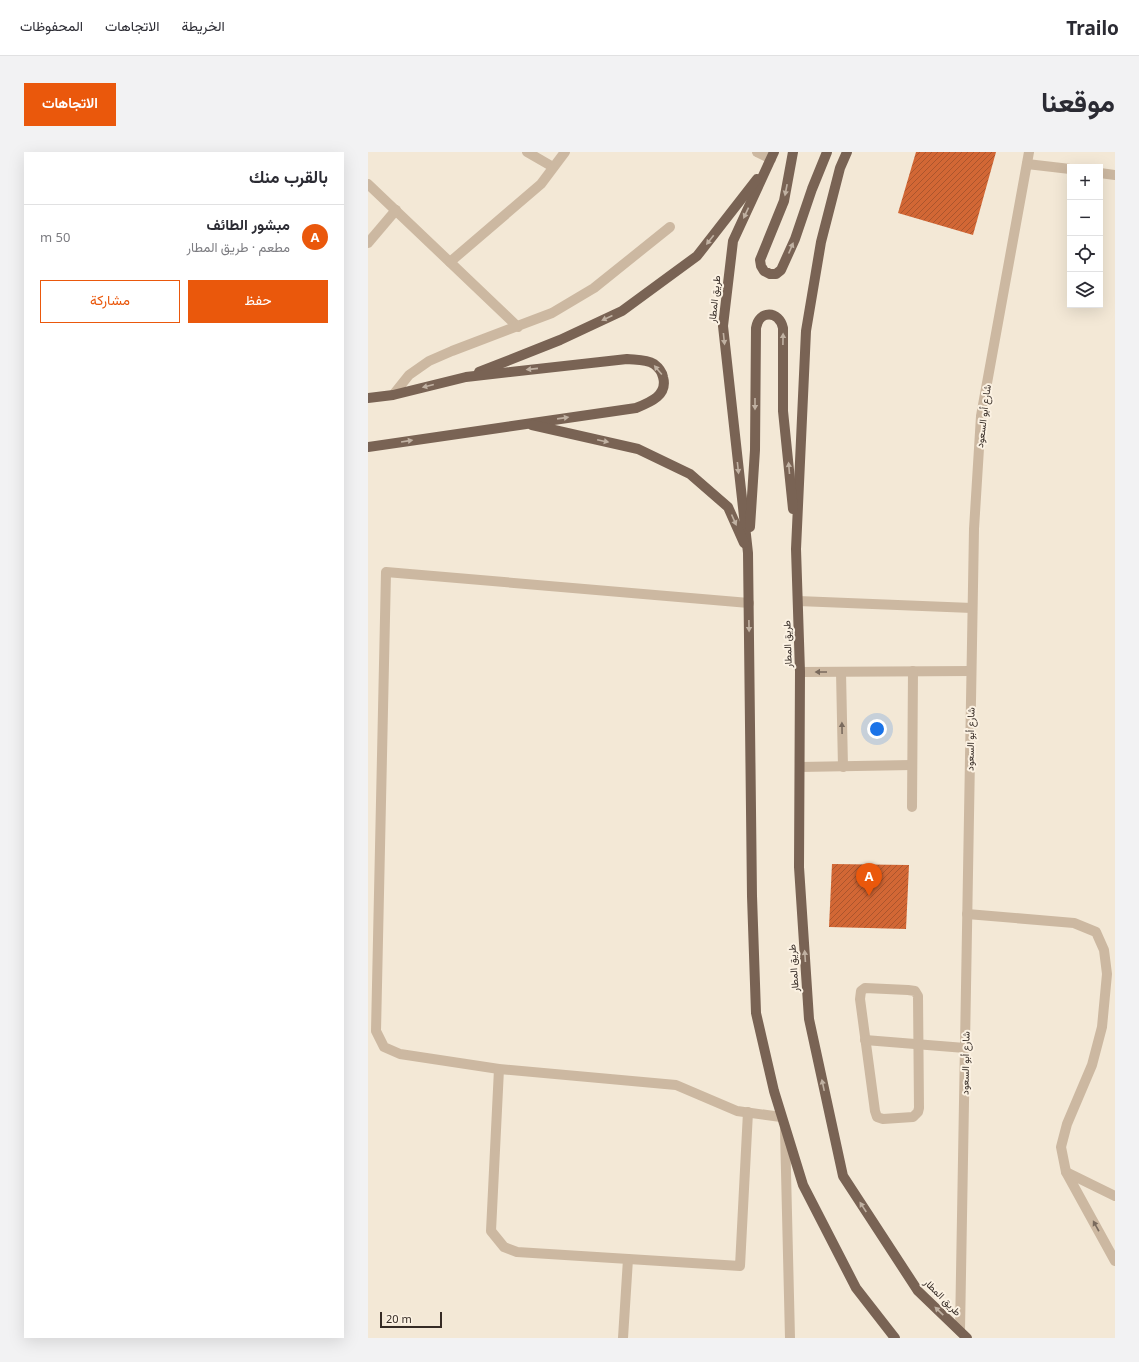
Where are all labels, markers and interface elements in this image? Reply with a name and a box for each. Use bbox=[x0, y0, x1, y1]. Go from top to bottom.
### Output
text: Trailo bbox=[1066, 15, 1119, 41]
text: المحفوظات bbox=[20, 16, 83, 35]
text: الاتجاهات bbox=[105, 16, 159, 35]
text: الخريطة bbox=[181, 16, 225, 35]
text: موقعنا bbox=[1041, 82, 1115, 120]
button: الاتجاهات bbox=[24, 83, 116, 126]
map controls bbox=[1067, 164, 1103, 308]
button: + bbox=[1067, 164, 1103, 200]
text: بالقرب منك bbox=[249, 165, 328, 188]
one-way arrow bbox=[782, 184, 788, 196]
button: − bbox=[1067, 200, 1103, 236]
one-way arrow bbox=[743, 207, 749, 218]
text: مبشور الطائف bbox=[206, 214, 290, 234]
text: 50 m bbox=[40, 228, 70, 246]
text: A bbox=[311, 228, 320, 246]
one-way arrow bbox=[705, 234, 714, 245]
button: locate bbox=[1067, 236, 1103, 272]
text: مطعم · طريق المطار bbox=[187, 238, 290, 256]
one-way arrow bbox=[789, 242, 795, 254]
button: layers bbox=[1067, 272, 1103, 308]
street label: طريق المطار bbox=[704, 274, 723, 324]
button: مشاركة bbox=[40, 280, 180, 323]
button: حفظ bbox=[188, 280, 328, 323]
one-way arrow bbox=[601, 315, 613, 321]
one-way arrow bbox=[780, 332, 786, 345]
one-way arrow bbox=[721, 333, 727, 345]
one-way arrow bbox=[654, 364, 662, 375]
one-way arrow bbox=[526, 366, 538, 373]
one-way arrow bbox=[422, 383, 434, 389]
street label: شارع أبو السعود bbox=[972, 383, 994, 448]
one-way arrow bbox=[752, 398, 758, 411]
one-way arrow bbox=[557, 415, 569, 421]
one-way arrow bbox=[400, 438, 413, 444]
one-way arrow bbox=[597, 438, 609, 444]
one-way arrow bbox=[735, 462, 742, 474]
one-way arrow bbox=[786, 462, 793, 474]
one-way arrow bbox=[731, 515, 737, 527]
one-way arrow bbox=[746, 620, 752, 633]
street label: طريق المطار bbox=[779, 620, 795, 669]
one-way arrow bbox=[814, 669, 827, 675]
street label: شارع أبو السعود bbox=[962, 707, 978, 771]
your location bbox=[867, 719, 887, 739]
one-way arrow bbox=[839, 721, 845, 734]
pin: A bbox=[856, 863, 882, 896]
street label: طريق المطار bbox=[784, 943, 802, 993]
one-way arrow bbox=[801, 950, 808, 962]
street label: شارع أبو السعود bbox=[957, 1031, 973, 1095]
one-way arrow bbox=[819, 1079, 825, 1091]
one-way arrow bbox=[859, 1201, 867, 1212]
one-way arrow bbox=[1093, 1221, 1100, 1232]
street label: طريق المطار bbox=[921, 1275, 965, 1319]
one-way arrow bbox=[934, 1306, 944, 1316]
scale bar bbox=[380, 1310, 442, 1329]
text: 20 m bbox=[386, 1311, 412, 1326]

